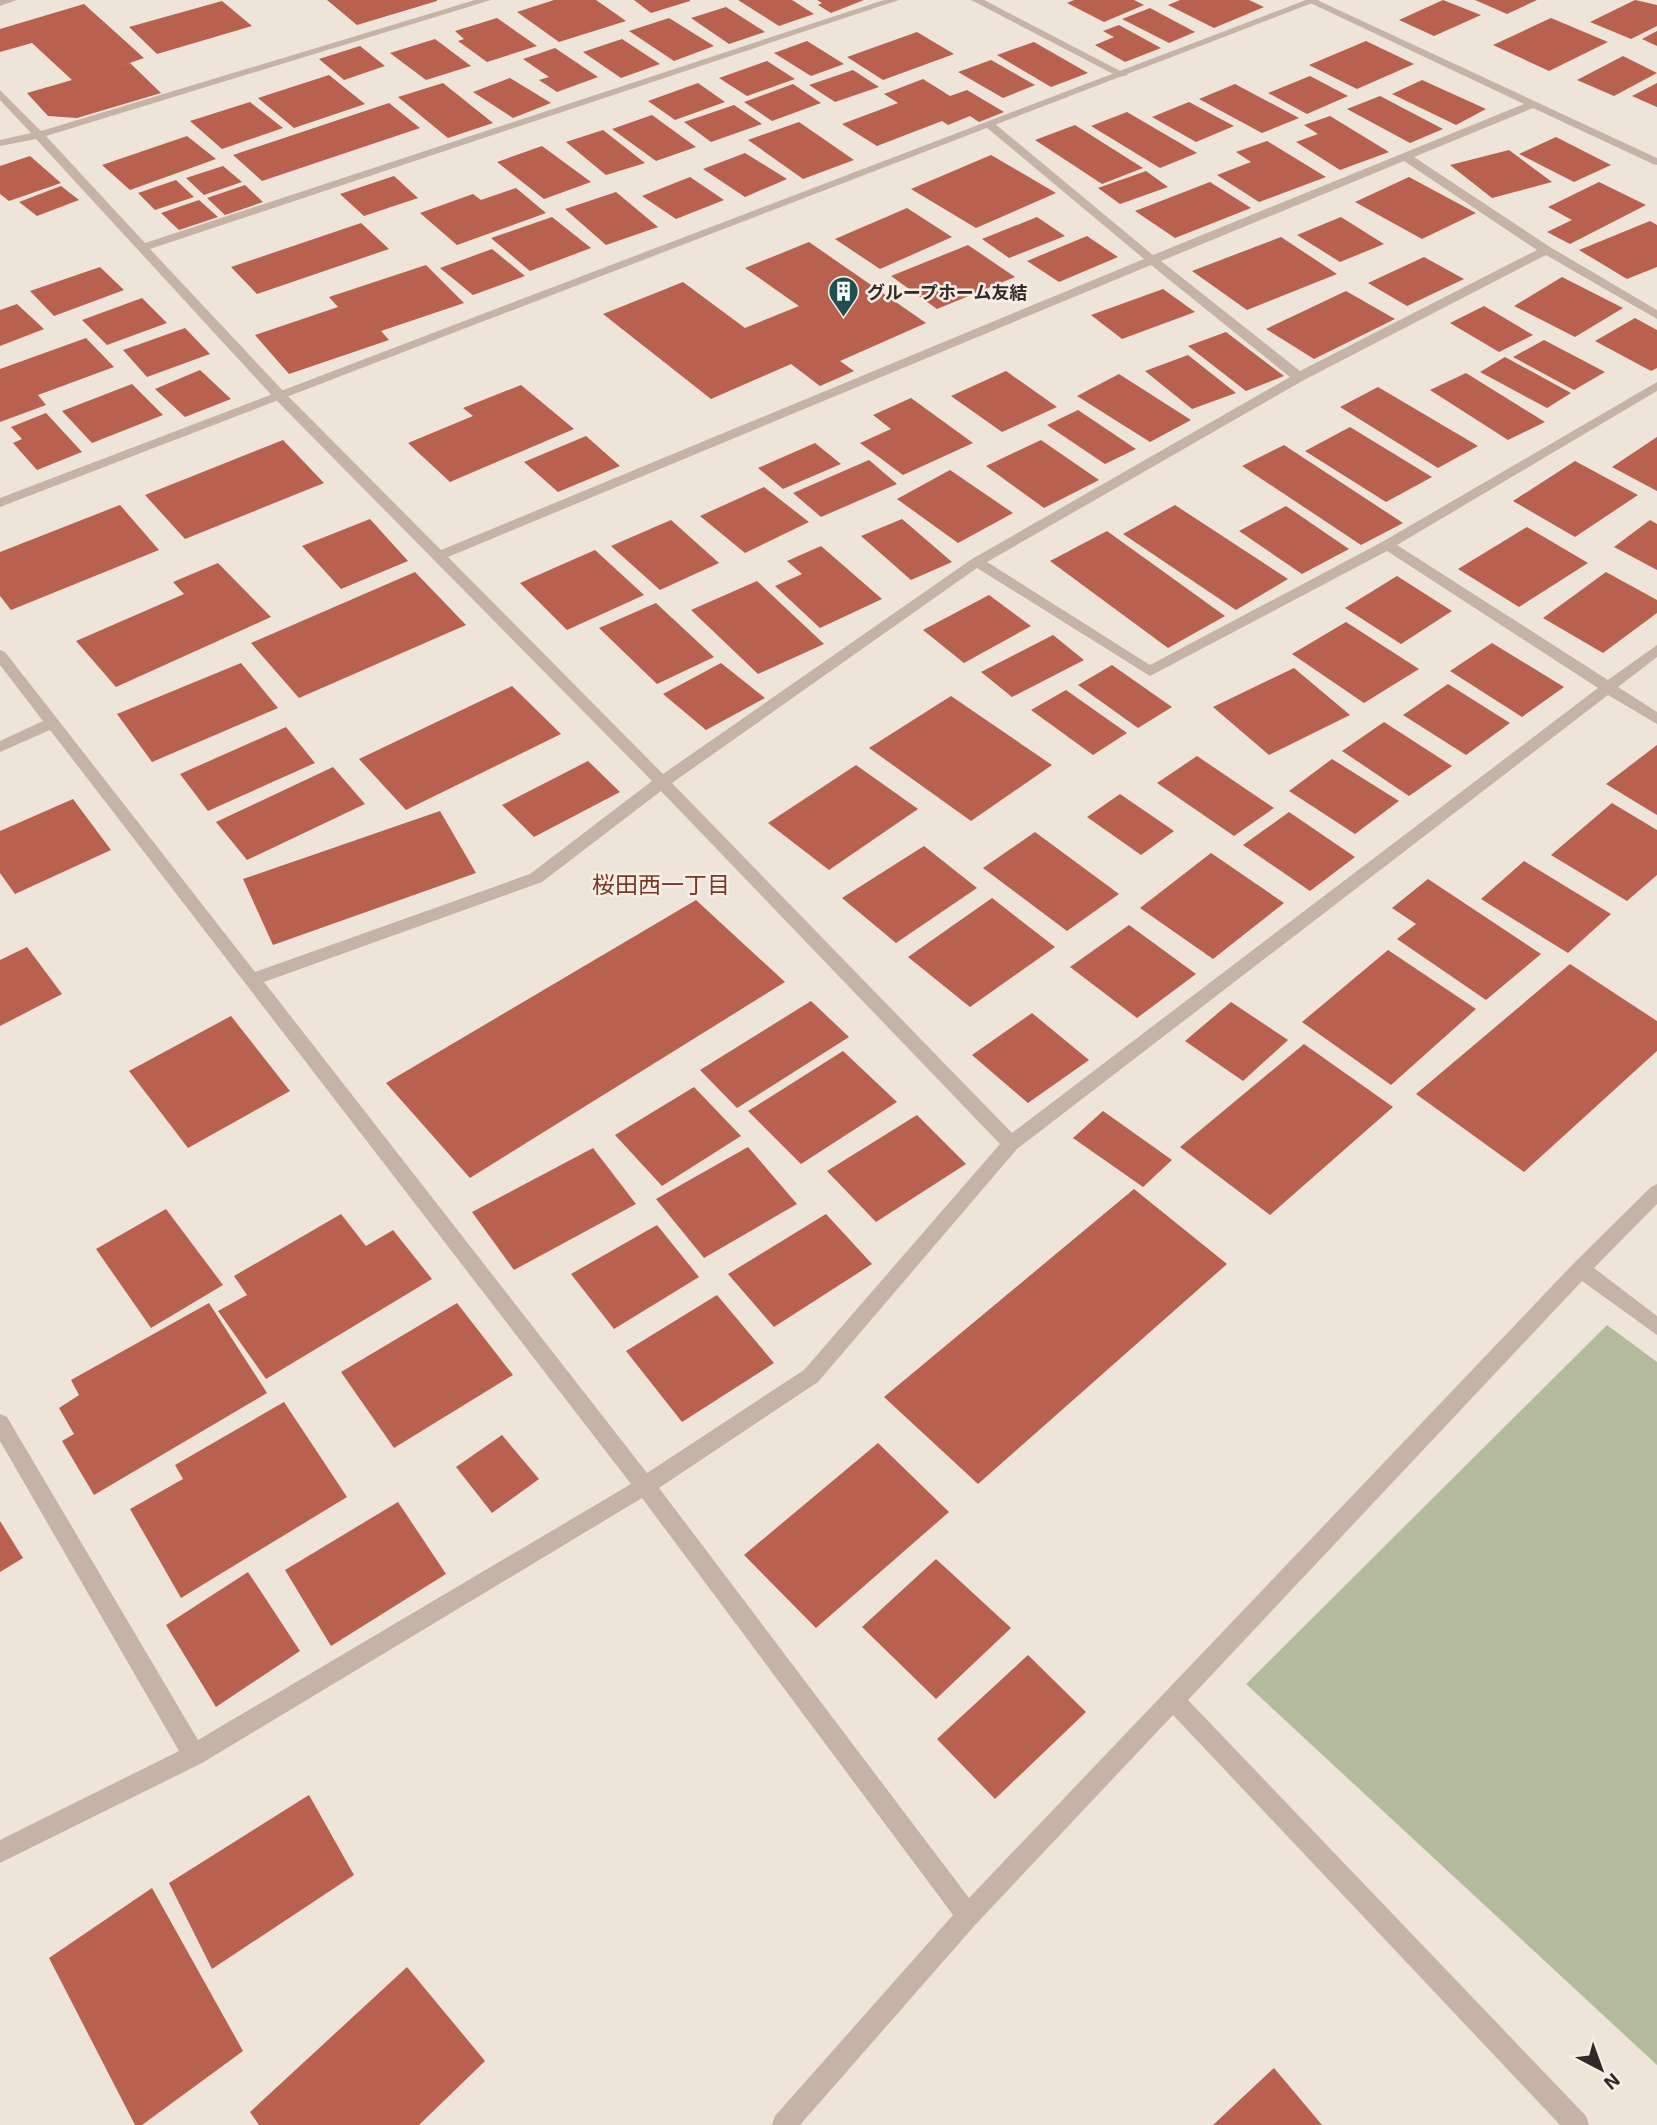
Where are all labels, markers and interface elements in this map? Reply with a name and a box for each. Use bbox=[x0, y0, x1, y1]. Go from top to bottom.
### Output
building icon: グループホーム友結 bbox=[827, 275, 861, 319]
place label: グループホーム友結 bbox=[867, 281, 1027, 303]
district label: 桜田西一丁目 bbox=[592, 870, 730, 898]
north arrow bbox=[1566, 2034, 1636, 2104]
text: N bbox=[1600, 2069, 1625, 2095]

